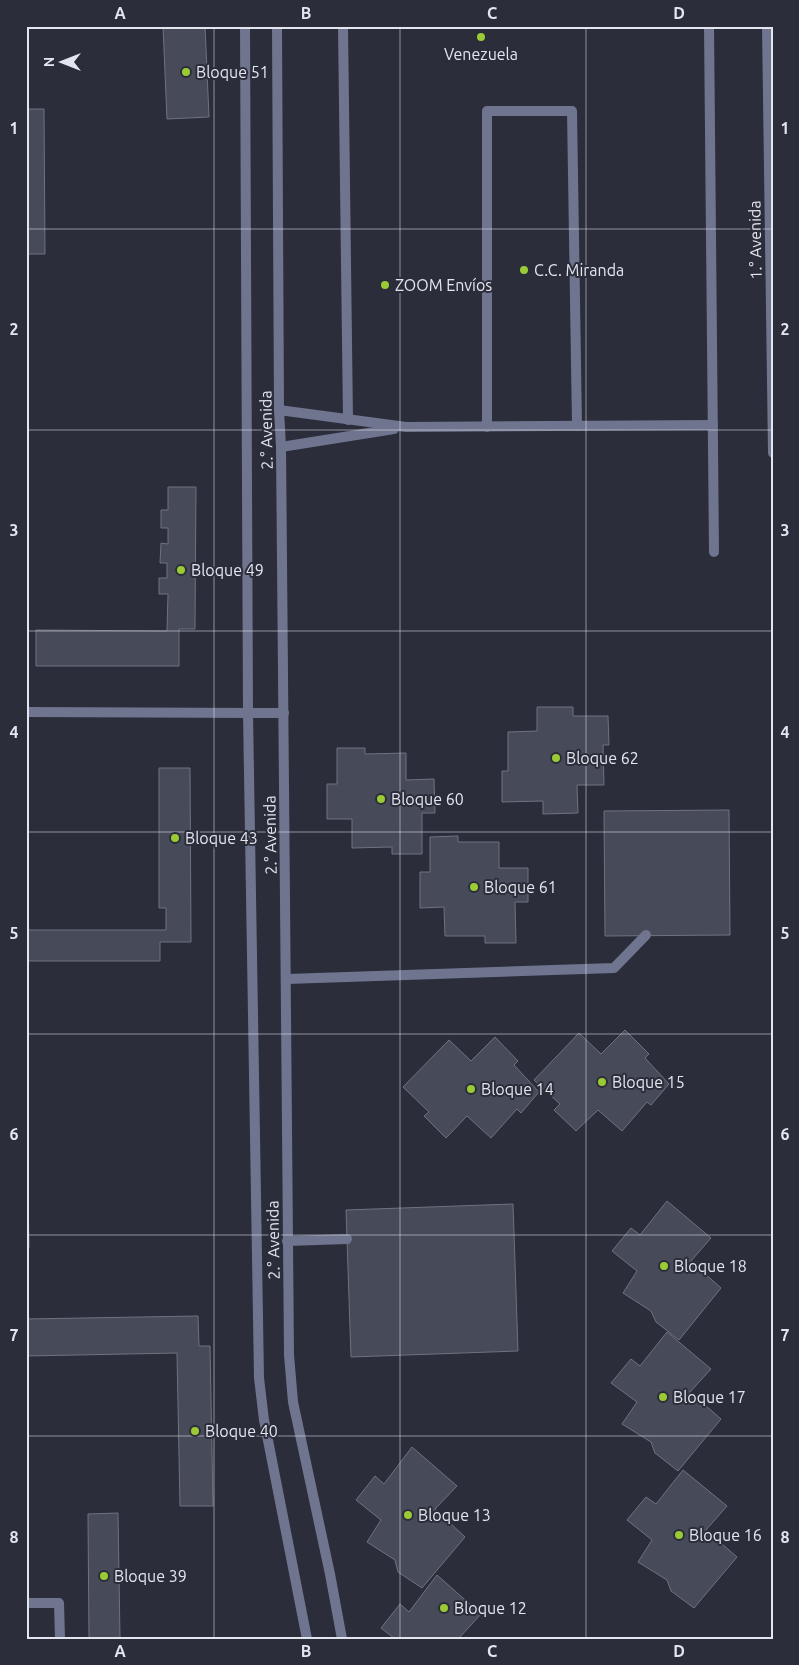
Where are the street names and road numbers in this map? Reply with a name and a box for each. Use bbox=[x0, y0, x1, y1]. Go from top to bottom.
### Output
street label: 1.° Avenida bbox=[745, 200, 765, 280]
street label: 2.° Avenida bbox=[256, 390, 276, 470]
street label: 2.° Avenida bbox=[260, 795, 280, 875]
street label: 2.° Avenida bbox=[263, 1200, 283, 1280]

